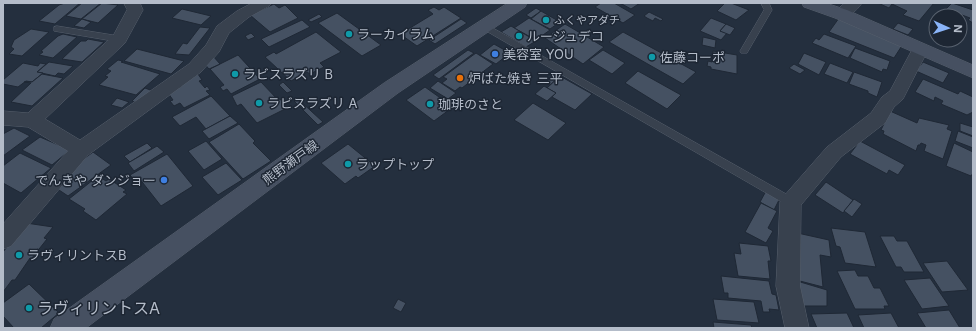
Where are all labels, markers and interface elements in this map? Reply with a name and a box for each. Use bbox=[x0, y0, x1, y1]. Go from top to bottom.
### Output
north arrow bbox=[928, 8, 968, 48]
place label: ふくやアダチ bbox=[554, 13, 620, 27]
marker: ふくやアダチ bbox=[541, 15, 551, 25]
text: N bbox=[951, 24, 965, 33]
place label: ラーカイラム bbox=[357, 26, 435, 42]
place label: ルージュデコ bbox=[527, 28, 604, 44]
marker: ラーカイラム bbox=[344, 29, 354, 39]
marker: ルージュデコ bbox=[514, 31, 524, 41]
place label: 美容室 YOU bbox=[503, 46, 574, 62]
marker: 美容室 YOU bbox=[490, 49, 500, 59]
place label: 佐藤コーポ bbox=[660, 49, 725, 65]
marker: 佐藤コーポ bbox=[647, 52, 657, 62]
place label: ラビスラズリ B bbox=[243, 66, 333, 82]
marker: ラビスラズリ B bbox=[230, 69, 240, 79]
place label: 炉ばた焼き 三平 bbox=[468, 70, 563, 86]
marker: 炉ばた焼き 三平 bbox=[455, 73, 465, 83]
place label: ラビスラズリ A bbox=[267, 95, 357, 111]
place label: 珈琲のさと bbox=[438, 96, 503, 112]
marker: ラビスラズリ A bbox=[254, 98, 264, 108]
marker: 珈琲のさと bbox=[425, 99, 435, 109]
street label: 熊野瀬戸線 bbox=[259, 136, 321, 188]
place label: ラップトップ bbox=[356, 156, 434, 172]
marker: ラップトップ bbox=[343, 159, 353, 169]
place label: でんきや ダンジョー bbox=[35, 172, 156, 188]
marker: でんきや ダンジョー bbox=[159, 175, 169, 185]
place label: ラヴィリントスB bbox=[27, 247, 127, 263]
marker: ラヴィリントスB bbox=[14, 250, 24, 260]
place label: ラヴィリントスA bbox=[37, 298, 160, 318]
marker: ラヴィリントスA bbox=[24, 303, 34, 313]

